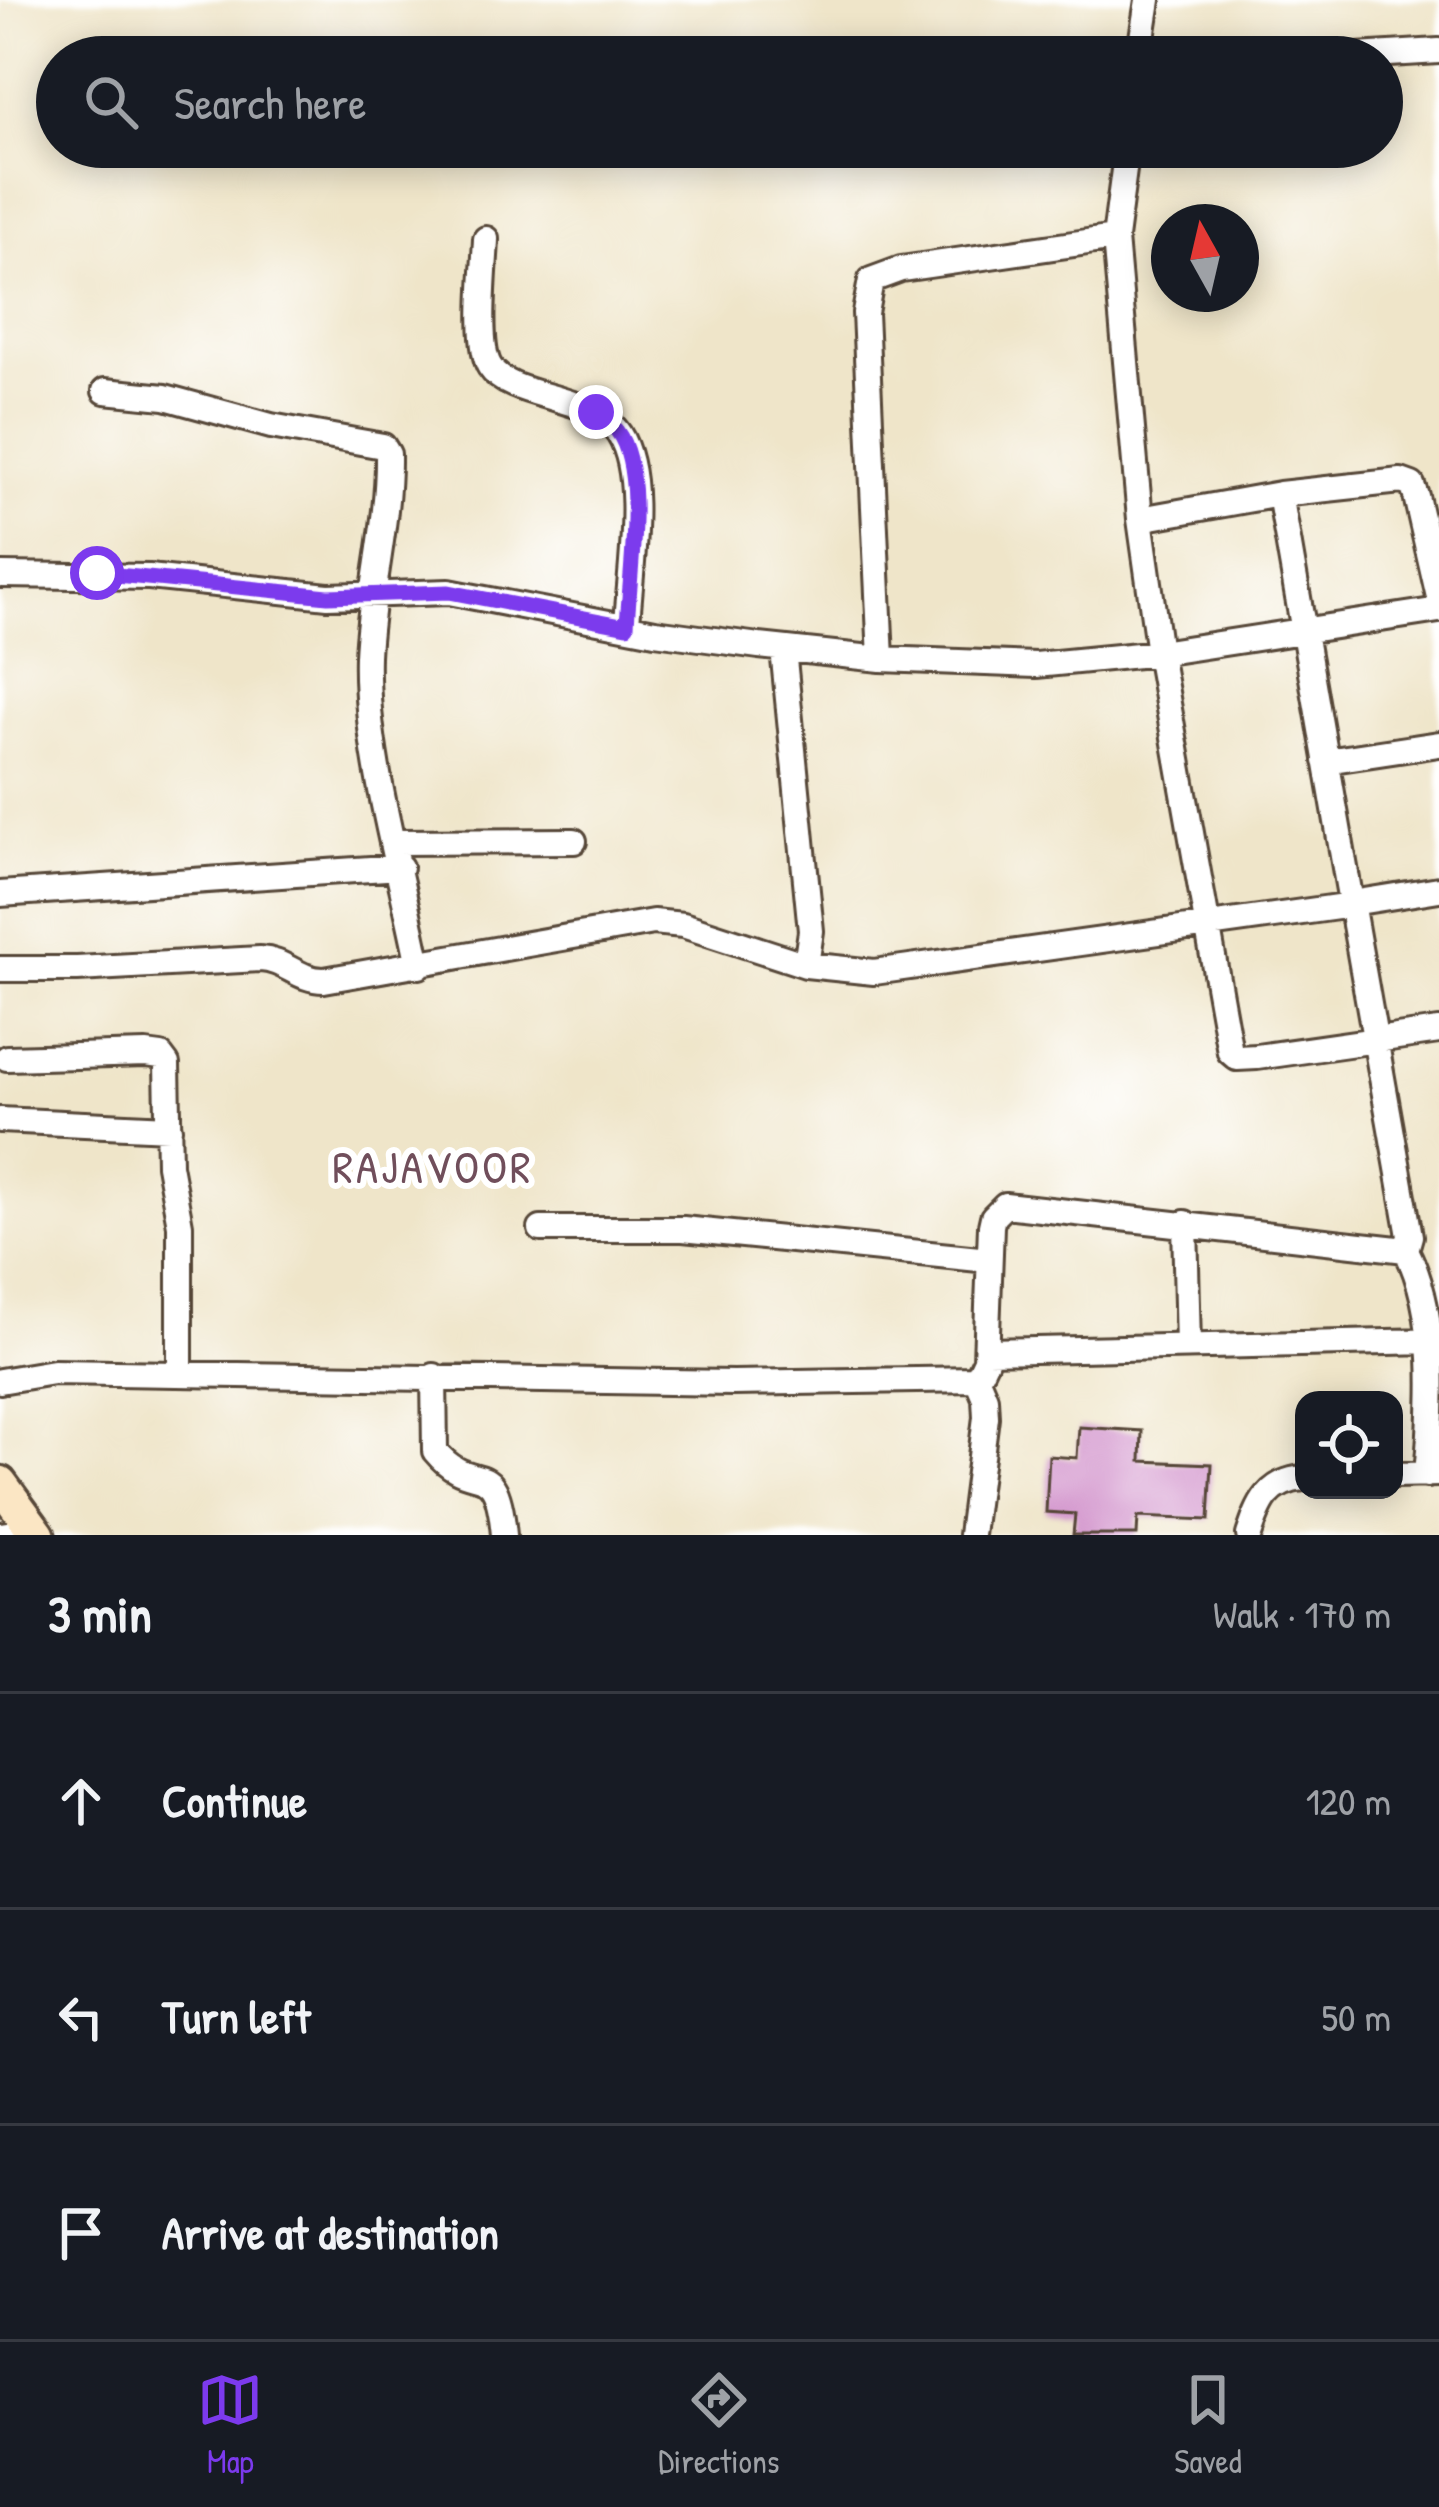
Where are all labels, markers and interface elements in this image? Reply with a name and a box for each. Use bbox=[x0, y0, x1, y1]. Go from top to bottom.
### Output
search box bbox=[36, 36, 1403, 168]
icon: search bbox=[78, 69, 144, 135]
text: Search here bbox=[174, 72, 366, 133]
north arrow bbox=[1151, 204, 1259, 312]
route end bbox=[569, 385, 623, 439]
route start bbox=[70, 546, 124, 600]
district label: RAJAVOOR bbox=[333, 1136, 533, 1197]
map controls bbox=[1295, 1391, 1403, 1499]
button: locate bbox=[1295, 1391, 1403, 1499]
text: 3 min bbox=[48, 1579, 152, 1648]
text: Walk · 170 m bbox=[1213, 1587, 1391, 1640]
icon: ahead bbox=[48, 1768, 114, 1834]
text: Continue bbox=[162, 1770, 307, 1831]
text: 120 m bbox=[1306, 1774, 1391, 1827]
icon: left bbox=[48, 1984, 114, 2050]
text: Turn left bbox=[162, 1986, 311, 2047]
text: 50 m bbox=[1322, 1990, 1391, 2043]
icon: arrive bbox=[48, 2200, 114, 2266]
text: Arrive at destination bbox=[162, 2202, 499, 2263]
tab: Map bbox=[197, 2367, 263, 2483]
tab: Directions bbox=[658, 2367, 780, 2483]
tab: Saved bbox=[1174, 2367, 1242, 2483]

